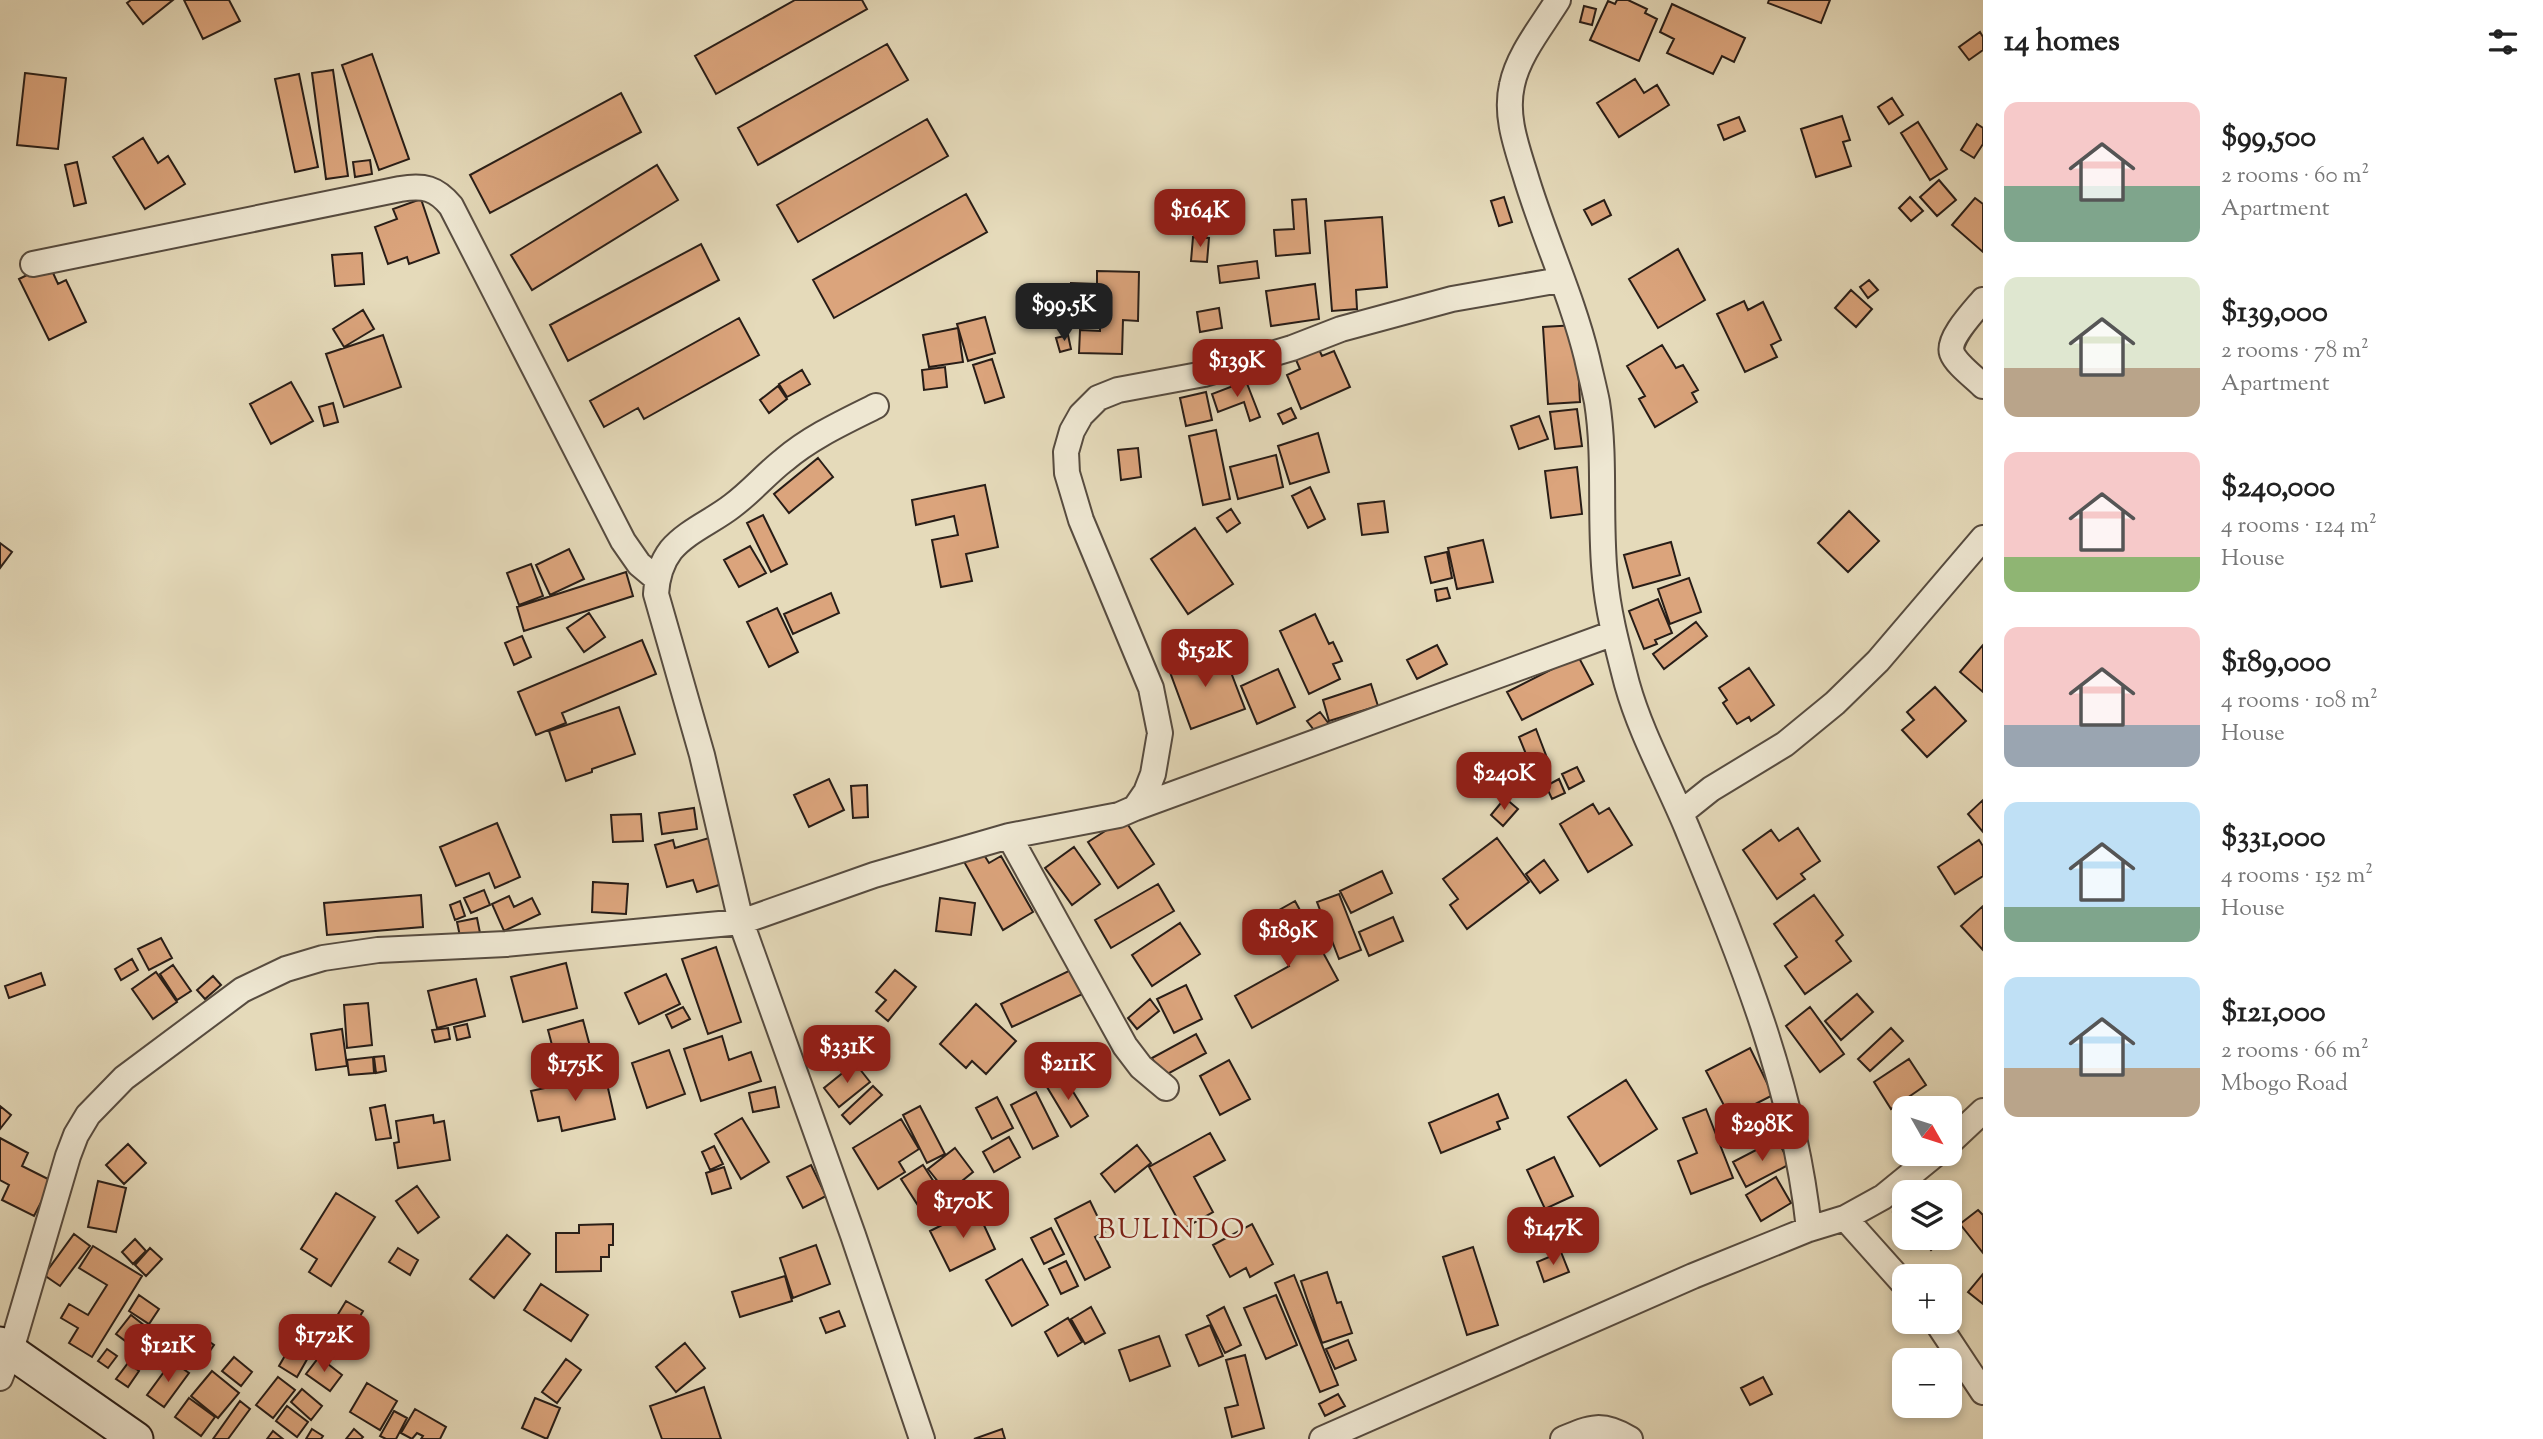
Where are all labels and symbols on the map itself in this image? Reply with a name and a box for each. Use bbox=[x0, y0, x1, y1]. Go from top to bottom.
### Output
pin: $164K bbox=[1151, 190, 1249, 249]
pin: $99.5K bbox=[1007, 284, 1121, 343]
pin: $139K bbox=[1188, 340, 1286, 399]
pin: $152K bbox=[1156, 630, 1254, 689]
pin: $240K bbox=[1455, 752, 1553, 812]
pin: $189K bbox=[1239, 909, 1337, 969]
pin: $331K bbox=[798, 1026, 896, 1085]
pin: $211K bbox=[1019, 1042, 1117, 1102]
pin: $175K bbox=[526, 1044, 624, 1103]
north arrow bbox=[1892, 1096, 1962, 1166]
pin: $298K bbox=[1713, 1104, 1811, 1163]
pin: $170K bbox=[914, 1180, 1012, 1240]
pin: $147K bbox=[1504, 1208, 1602, 1267]
district label: BULINDO bbox=[1098, 1211, 1246, 1251]
pin: $172K bbox=[275, 1314, 373, 1374]
pin: $121K bbox=[119, 1324, 217, 1384]

